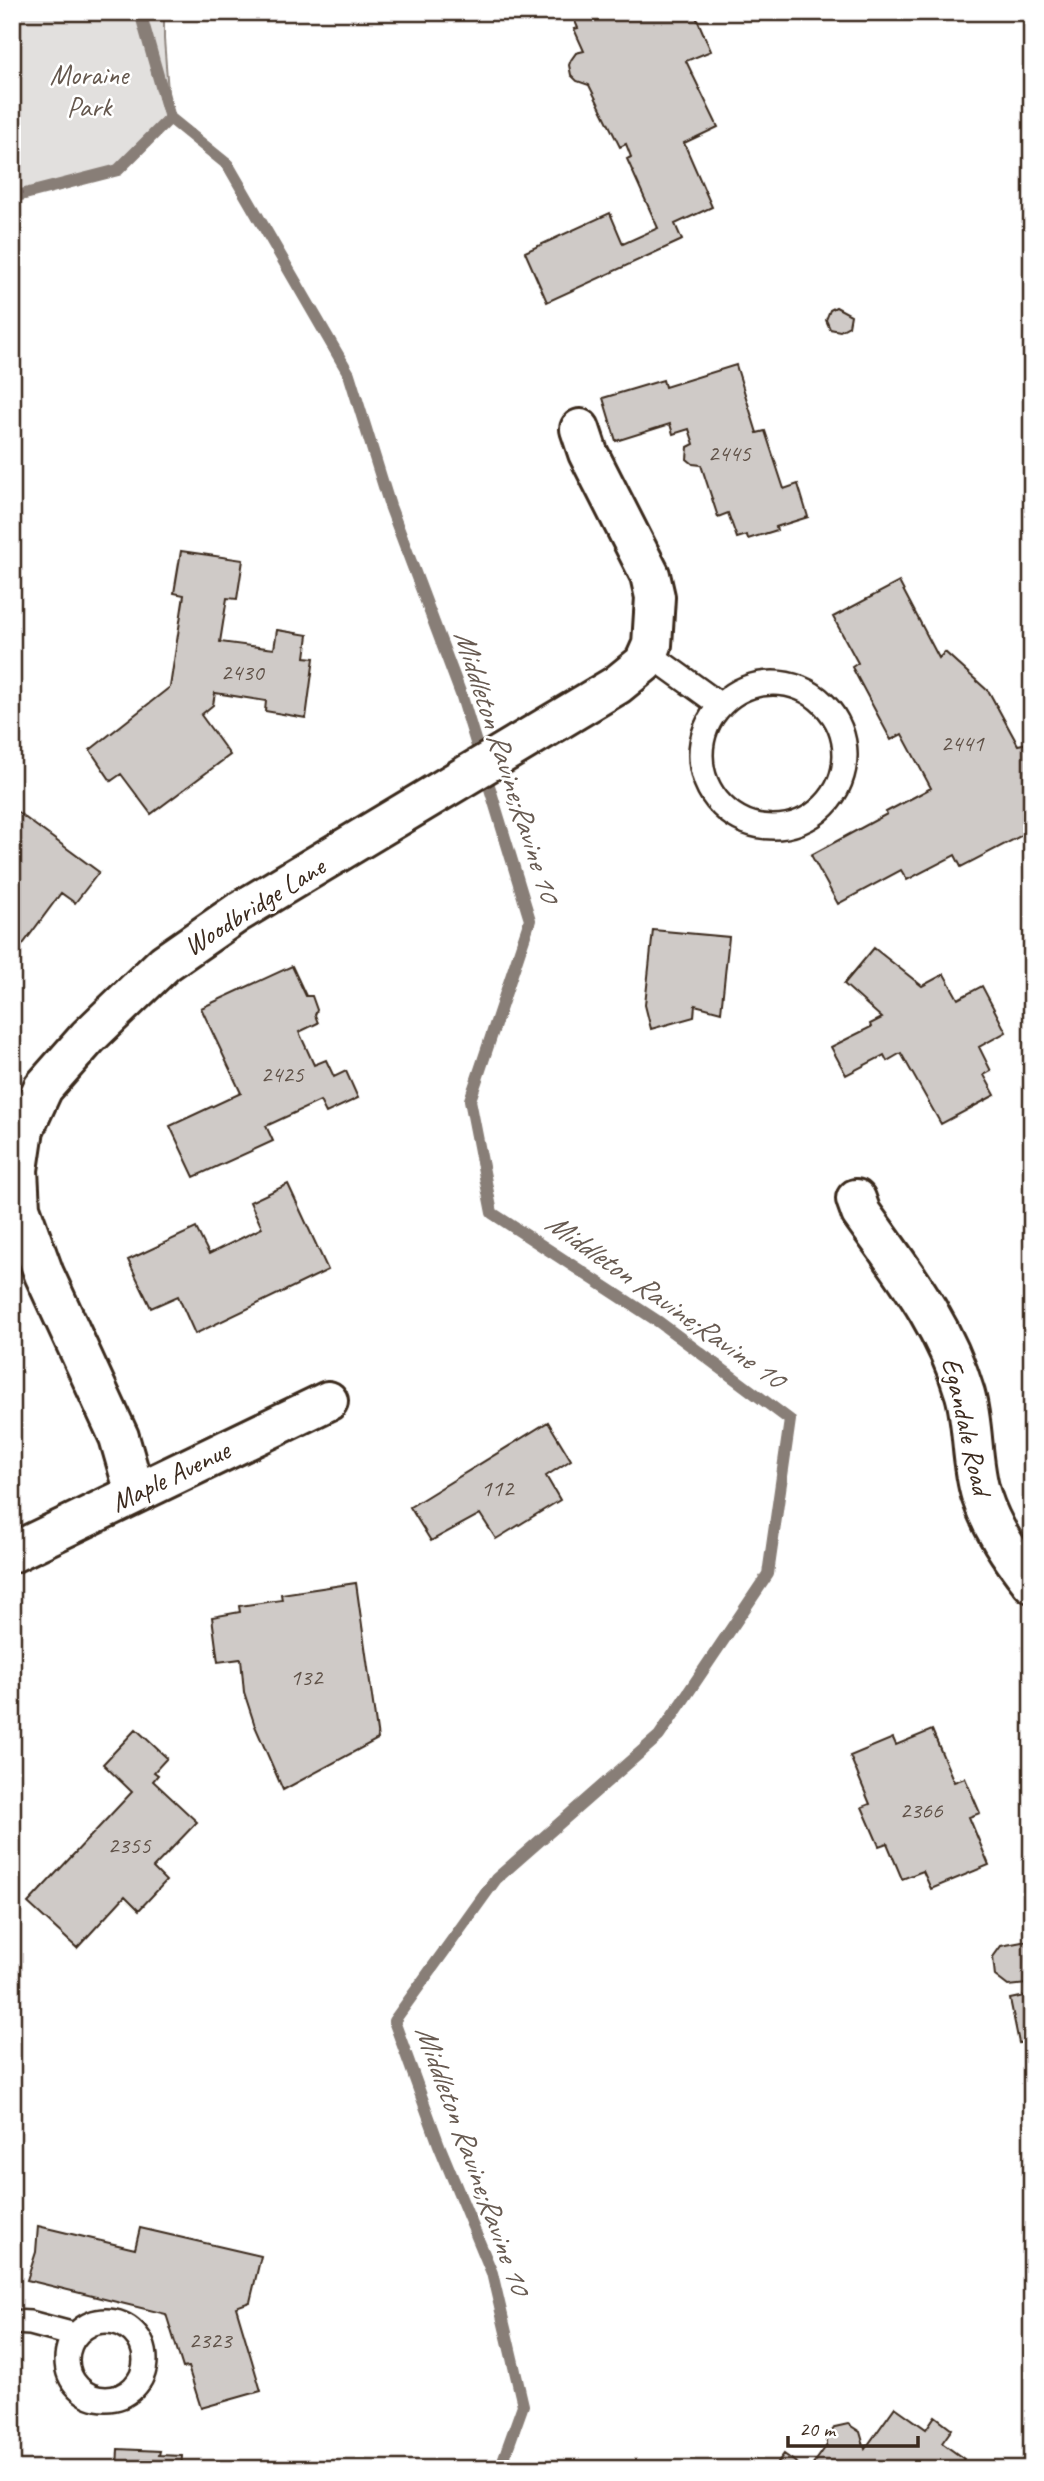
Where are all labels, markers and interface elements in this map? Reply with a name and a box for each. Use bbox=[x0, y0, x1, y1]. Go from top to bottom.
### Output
park label: Moraine Park bbox=[50, 57, 130, 124]
house number: 2445 bbox=[707, 438, 752, 468]
water label: Middleton Ravine;Ravine 10 bbox=[445, 625, 570, 910]
house number: 2430 bbox=[220, 657, 266, 687]
house number: 2441 bbox=[940, 728, 985, 758]
street label: Woodbridge Lane bbox=[177, 848, 333, 963]
house number: 2425 bbox=[260, 1059, 305, 1089]
water label: Middleton Ravine;Ravine 10 bbox=[539, 1203, 796, 1400]
street label: Egandale Road bbox=[934, 1354, 1001, 1502]
street label: Maple Avenue bbox=[105, 1431, 237, 1520]
house number: 112 bbox=[481, 1473, 515, 1503]
house number: 132 bbox=[290, 1662, 324, 1692]
house number: 2366 bbox=[899, 1795, 944, 1825]
house number: 2355 bbox=[107, 1830, 152, 1860]
water label: Middleton Ravine;Ravine 10 bbox=[407, 2020, 541, 2303]
house number: 2323 bbox=[188, 2325, 234, 2355]
scale bar bbox=[788, 2404, 918, 2448]
text: 20 m bbox=[799, 2416, 837, 2442]

